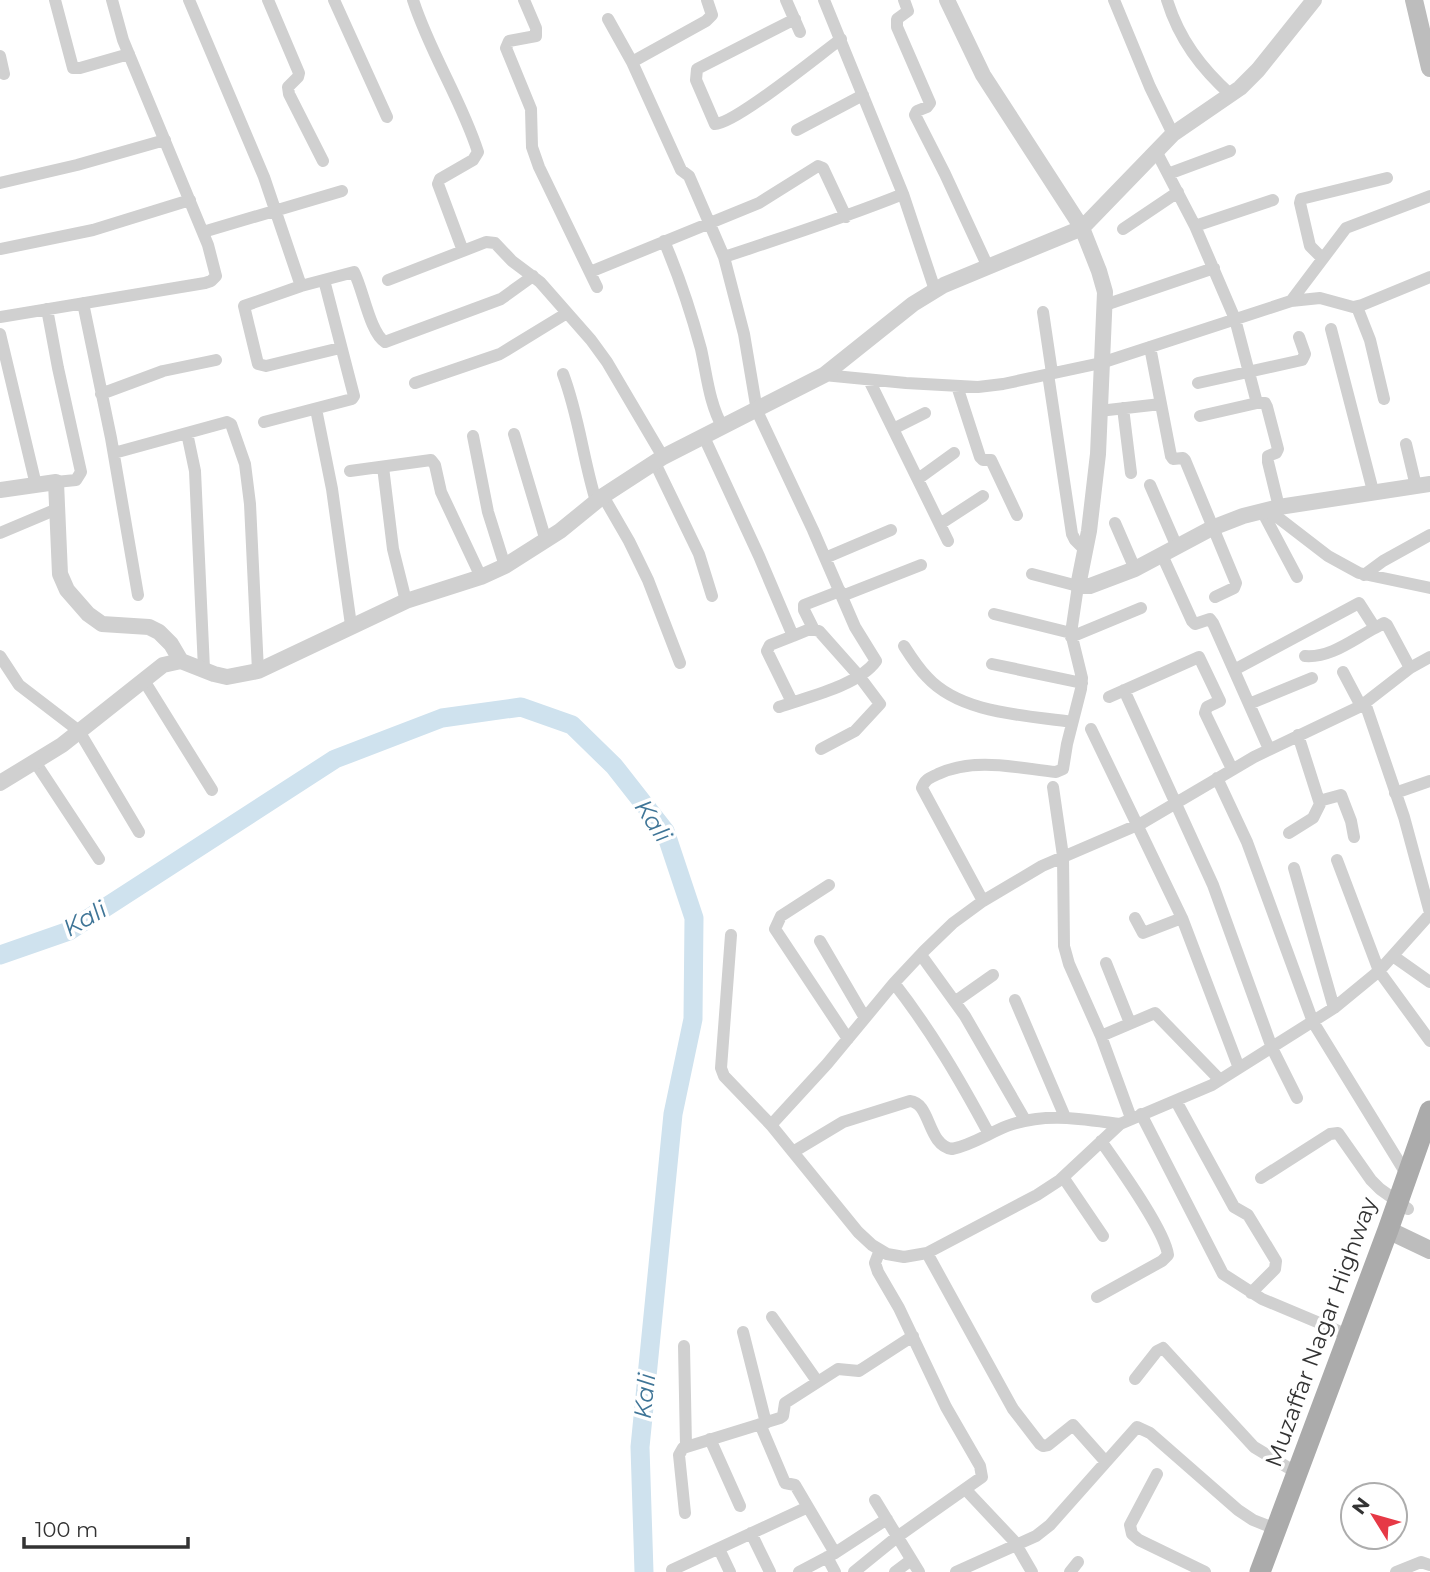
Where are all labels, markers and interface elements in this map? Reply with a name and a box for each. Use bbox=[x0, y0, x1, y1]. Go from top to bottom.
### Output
water label: Kali bbox=[629, 794, 678, 848]
water label: Kali bbox=[58, 894, 112, 943]
street label: Muzaffar Nagar Highway bbox=[1259, 1193, 1383, 1471]
water label: Kali bbox=[628, 1371, 661, 1420]
north arrow bbox=[1339, 1481, 1409, 1551]
text: N bbox=[1347, 1493, 1375, 1519]
scale bar bbox=[24, 1506, 189, 1550]
text: 100 m bbox=[35, 1517, 98, 1542]

